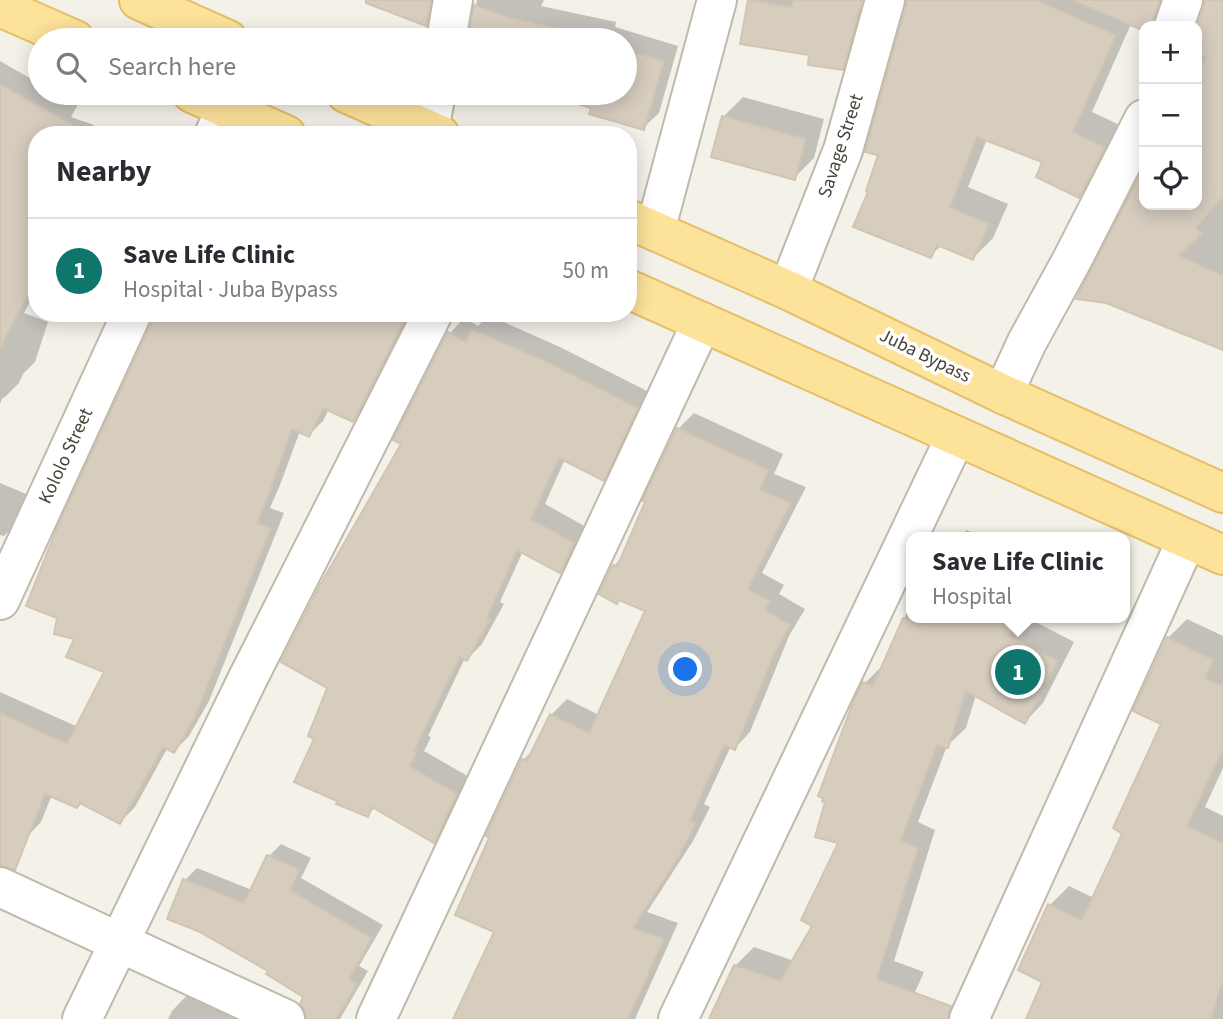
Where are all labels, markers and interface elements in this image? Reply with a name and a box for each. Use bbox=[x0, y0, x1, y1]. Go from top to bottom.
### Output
map controls bbox=[1139, 21, 1202, 210]
button: + bbox=[1139, 21, 1202, 84]
search box bbox=[28, 28, 637, 105]
icon: search bbox=[52, 48, 90, 86]
text: Search here bbox=[108, 48, 236, 85]
button: − bbox=[1139, 84, 1202, 147]
street label: Savage Street bbox=[811, 90, 871, 201]
button: locate bbox=[1139, 147, 1202, 210]
text: Nearby bbox=[56, 150, 151, 193]
text: Save Life Clinic bbox=[123, 236, 295, 273]
text: 1 bbox=[73, 254, 85, 287]
text: 50 m bbox=[562, 254, 609, 287]
text: Hospital · Juba Bypass bbox=[123, 273, 338, 306]
street label: Juba Bypass bbox=[875, 322, 975, 390]
street label: Kololo Street bbox=[32, 403, 100, 508]
popup bbox=[906, 532, 1130, 623]
text: Save Life Clinic bbox=[932, 543, 1104, 580]
text: Hospital bbox=[932, 580, 1012, 613]
pin: 1 bbox=[995, 646, 1041, 698]
your location bbox=[668, 652, 702, 686]

